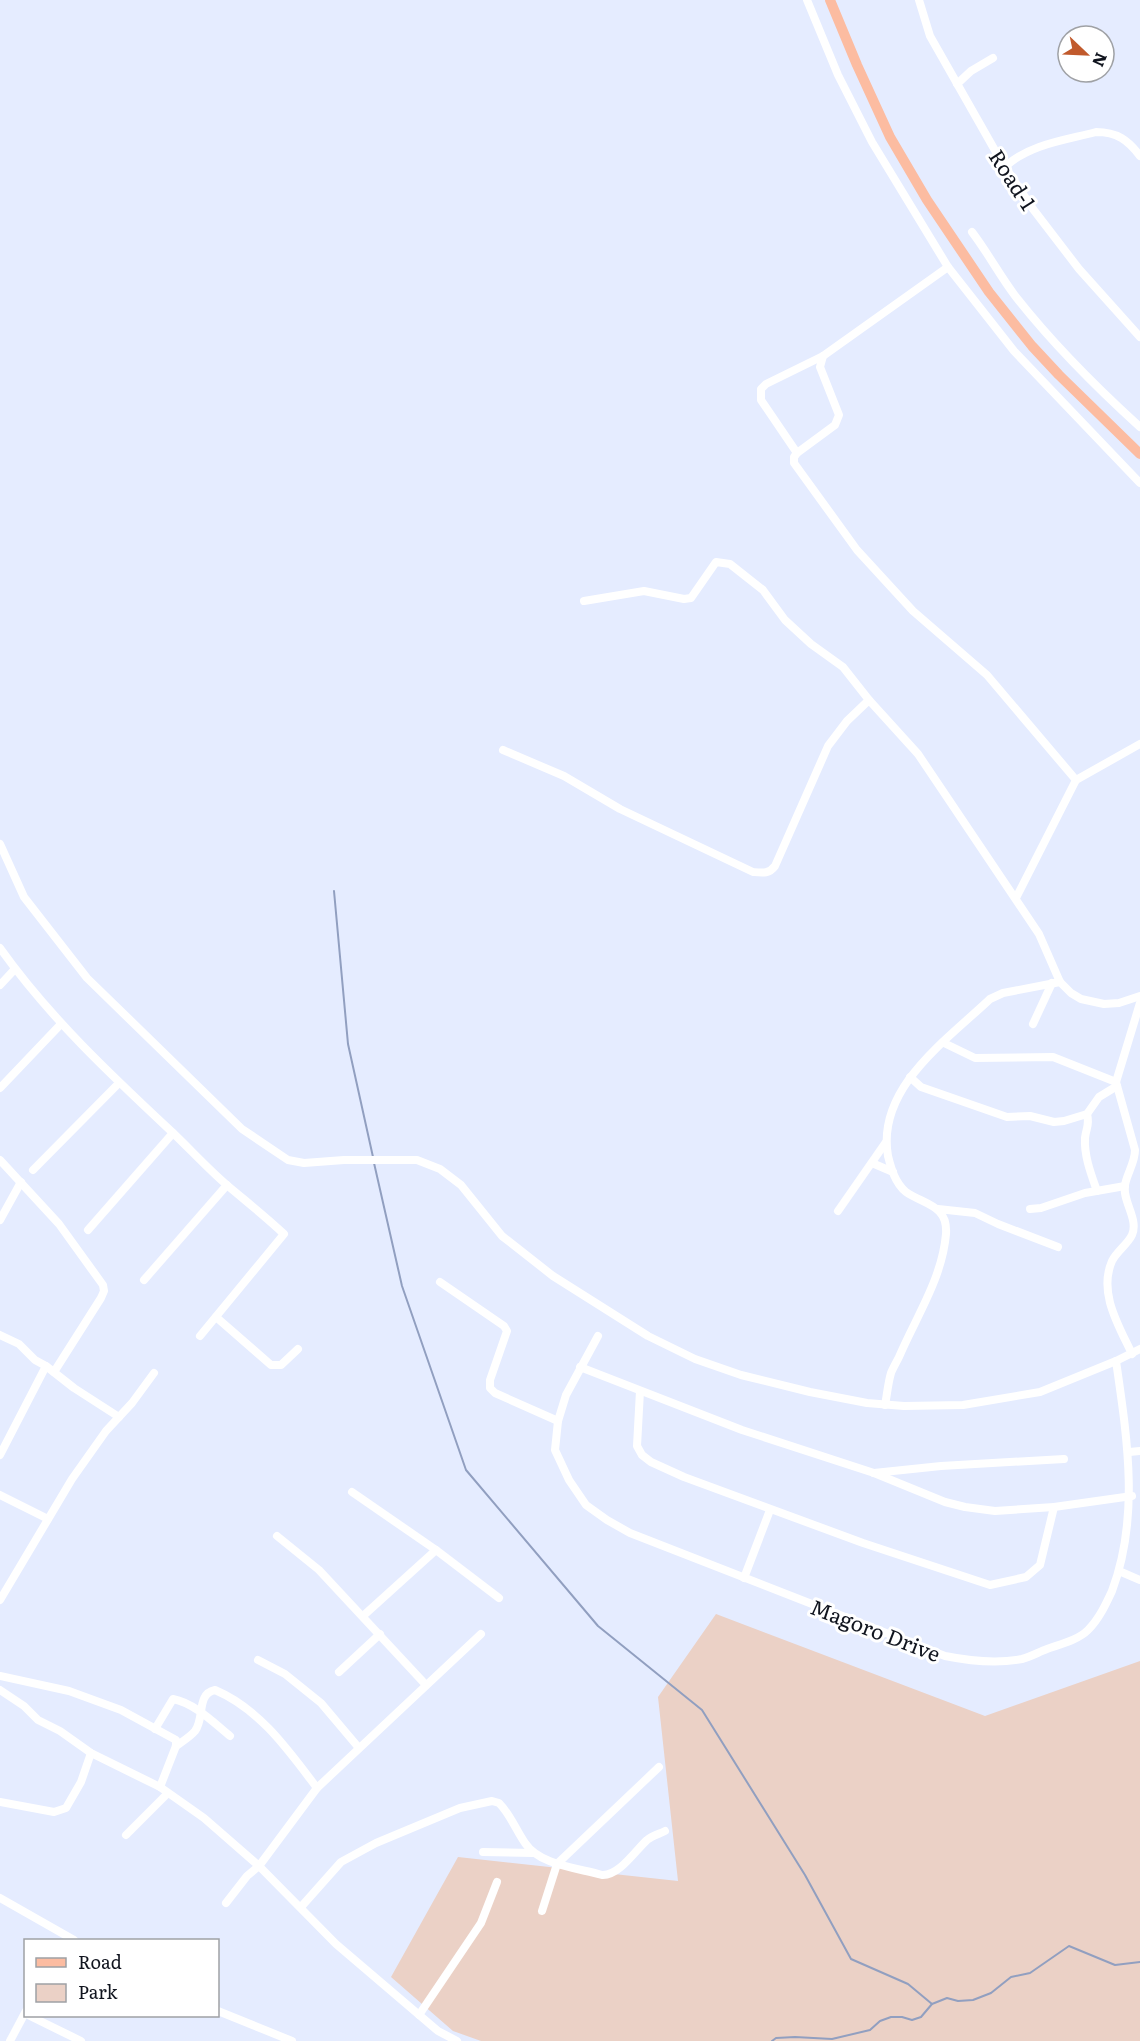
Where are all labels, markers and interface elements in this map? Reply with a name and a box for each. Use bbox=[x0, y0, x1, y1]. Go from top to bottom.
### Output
north arrow bbox=[1056, 24, 1116, 84]
text: N bbox=[1087, 49, 1114, 71]
street label: Road-1 bbox=[983, 142, 1045, 216]
street label: Magoro Drive bbox=[807, 1590, 945, 1668]
legend bbox=[24, 1939, 219, 2017]
text: Road bbox=[78, 1948, 122, 1975]
text: Park bbox=[78, 1978, 119, 2005]

